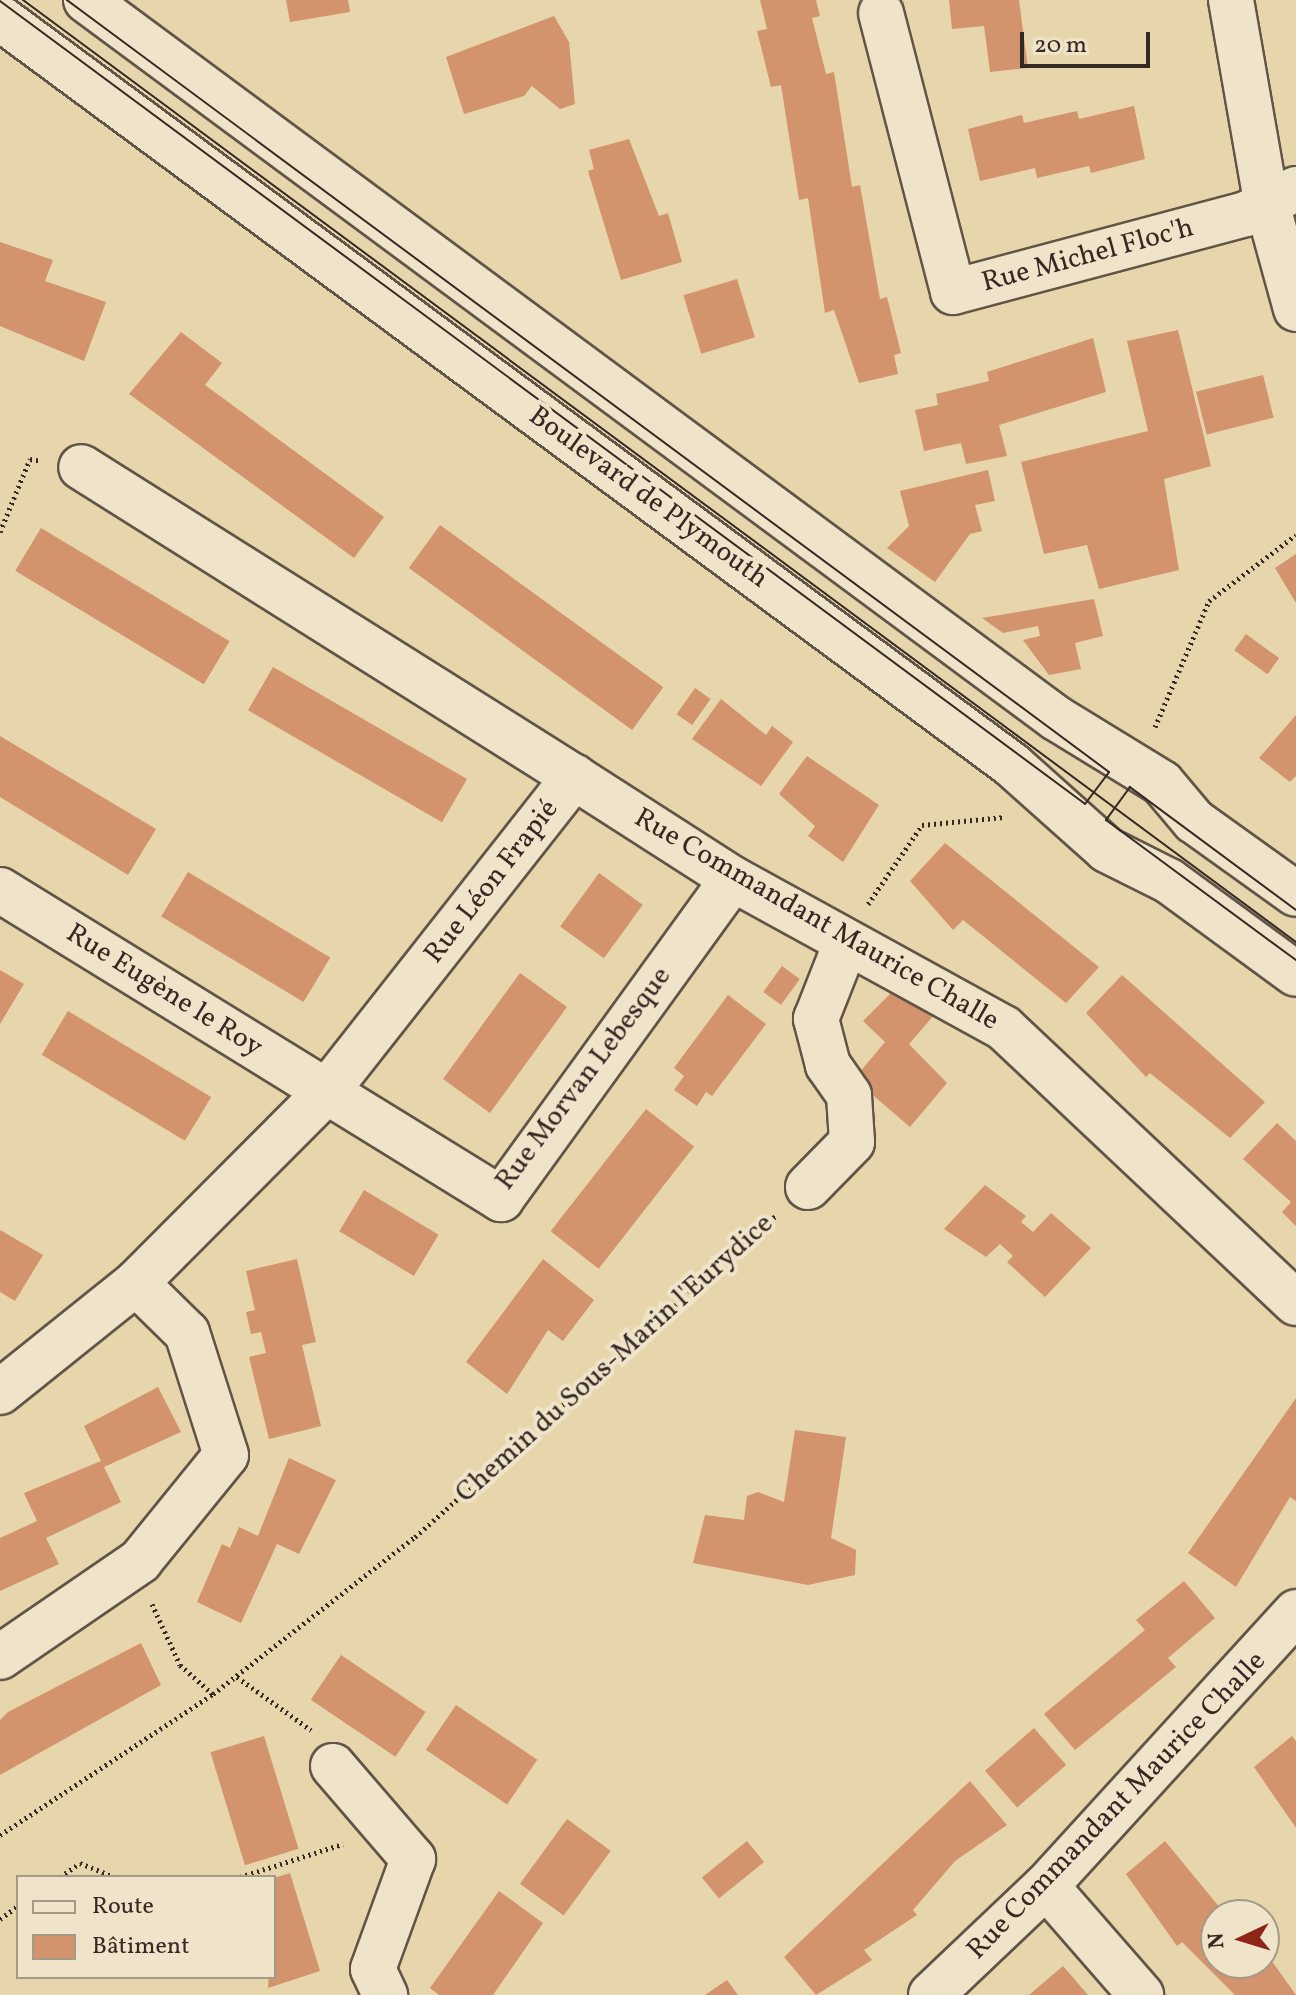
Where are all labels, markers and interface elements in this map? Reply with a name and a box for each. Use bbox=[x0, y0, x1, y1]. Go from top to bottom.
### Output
scale bar bbox=[1024, 16, 1154, 66]
text: 20 m bbox=[1034, 29, 1087, 63]
street label: Rue Michel Floc'h bbox=[978, 212, 1198, 300]
street label: Boulevard de Plymouth bbox=[522, 400, 774, 596]
street label: Rue Léon Frapié bbox=[418, 794, 566, 970]
street label: Rue Commandant Maurice Challe bbox=[628, 802, 1004, 1038]
street label: Rue Eugène le Roy bbox=[60, 917, 268, 1065]
street label: Rue Morvan Lebesque bbox=[489, 961, 679, 1197]
street label: Chemin du Sous-Marin l'Eurydice bbox=[449, 1207, 781, 1511]
street label: Rue Commandant Maurice Challe bbox=[961, 1645, 1273, 1967]
legend bbox=[16, 1875, 276, 1979]
text: Route bbox=[92, 1890, 154, 1924]
north arrow bbox=[1200, 1899, 1280, 1979]
text: Bâtiment bbox=[92, 1930, 190, 1964]
text: N bbox=[1202, 1932, 1234, 1950]

